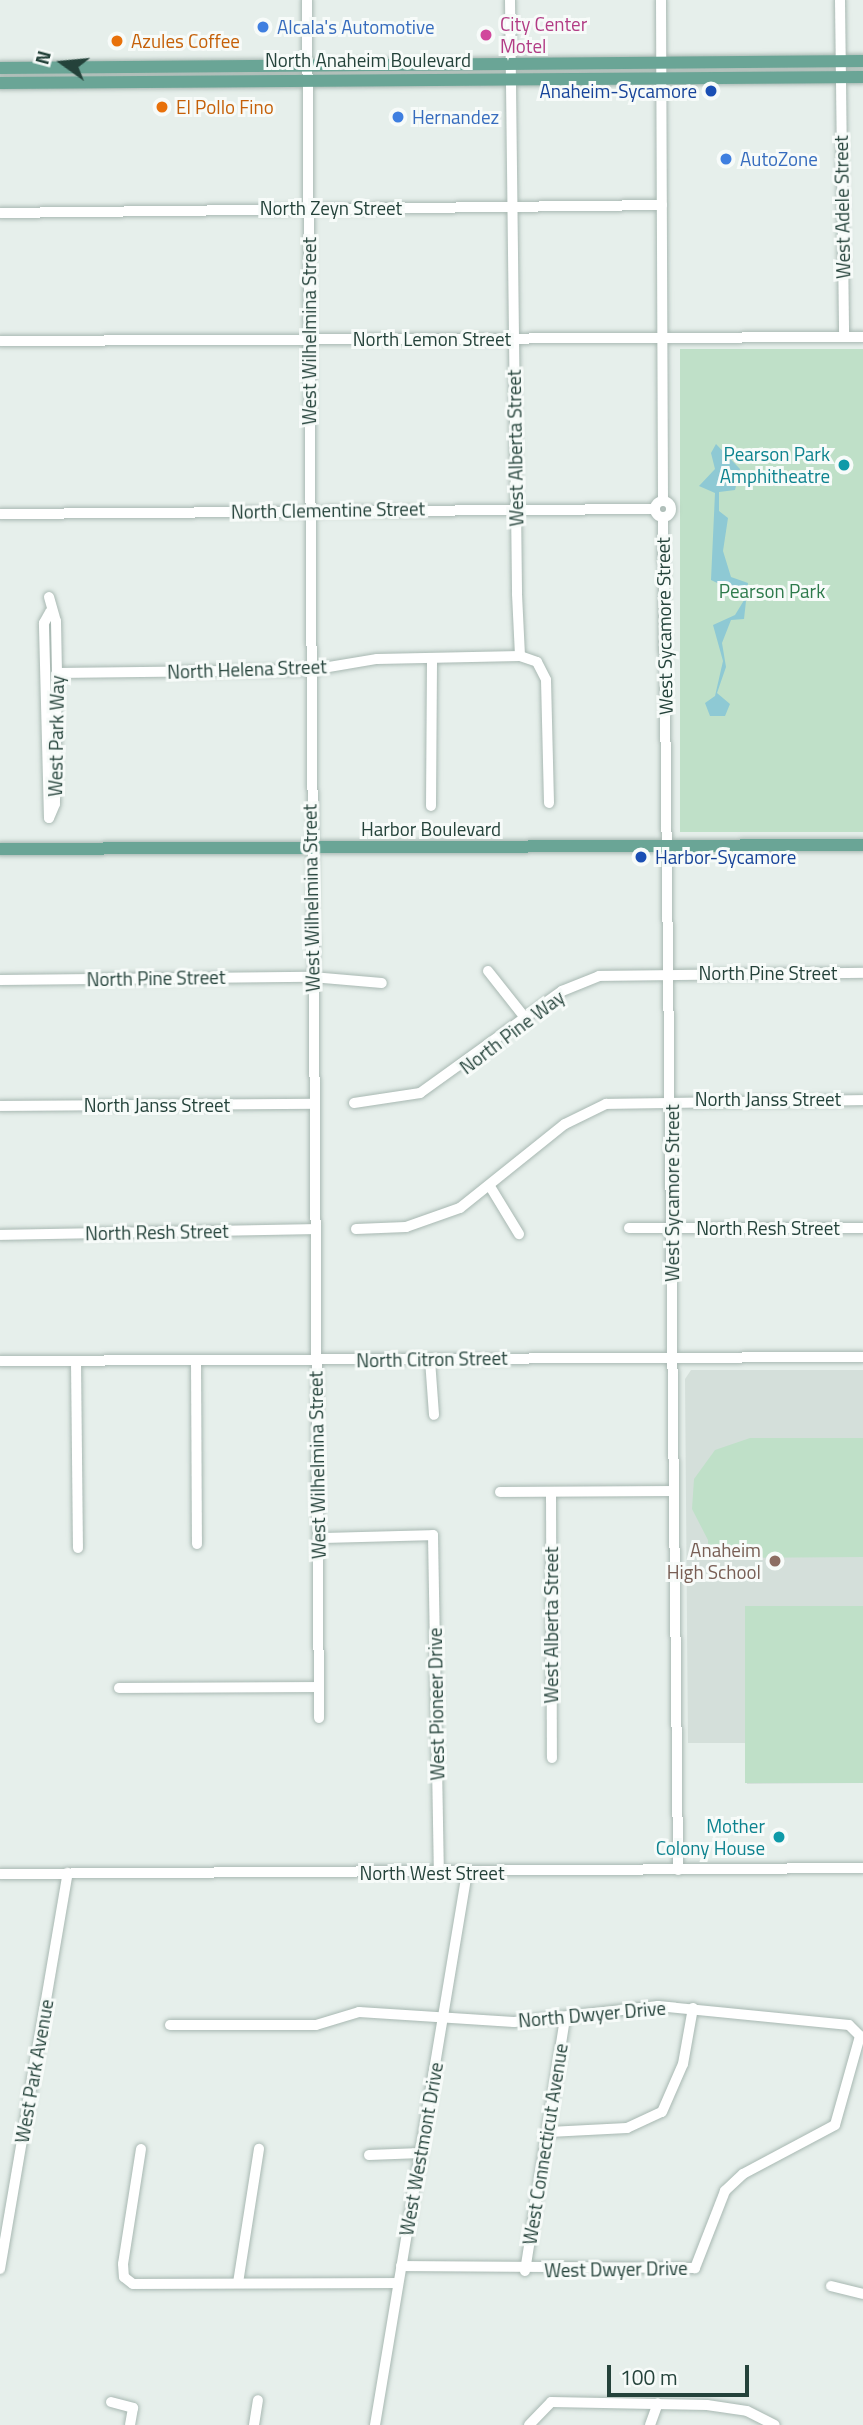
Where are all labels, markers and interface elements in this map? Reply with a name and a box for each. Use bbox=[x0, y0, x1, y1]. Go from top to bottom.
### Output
place label: City Center Motel bbox=[500, 13, 587, 57]
place label: Alcala's Automotive bbox=[277, 16, 435, 38]
marker: Alcala's Automotive bbox=[255, 19, 271, 35]
marker: City Center Motel bbox=[478, 27, 494, 43]
north arrow bbox=[28, 28, 98, 98]
place label: Azules Coffee bbox=[131, 30, 240, 52]
marker: Azules Coffee bbox=[109, 33, 125, 49]
text: N bbox=[27, 47, 58, 68]
street label: North Anaheim Boulevard bbox=[265, 49, 471, 71]
place label: Anaheim-Sycamore bbox=[539, 80, 697, 102]
marker: Anaheim-Sycamore bbox=[703, 83, 719, 99]
place label: El Pollo Fino bbox=[176, 96, 274, 118]
marker: El Pollo Fino bbox=[154, 99, 170, 115]
place label: Hernandez bbox=[412, 106, 499, 128]
marker: Hernandez bbox=[390, 109, 406, 125]
street label: West Adele Street bbox=[829, 135, 855, 279]
place label: AutoZone bbox=[740, 148, 818, 170]
marker: AutoZone bbox=[718, 151, 734, 167]
street label: North Zeyn Street bbox=[260, 197, 402, 219]
street label: West Wilhelmina Street bbox=[298, 237, 320, 425]
street label: North Lemon Street bbox=[353, 328, 511, 350]
street label: West Alberta Street bbox=[502, 369, 528, 527]
place label: Pearson Park Amphitheatre bbox=[720, 443, 830, 487]
marker: Pearson Park Amphitheatre bbox=[836, 457, 852, 473]
street label: North Clementine Street bbox=[231, 497, 425, 523]
street label: West Sycamore Street bbox=[651, 537, 677, 715]
park label: Pearson Park bbox=[719, 580, 825, 602]
street label: North Helena Street bbox=[167, 655, 327, 683]
street label: West Park Way bbox=[44, 675, 68, 797]
street label: West Wilhelmina Street bbox=[298, 804, 324, 992]
street label: Harbor Boulevard bbox=[361, 818, 501, 840]
place label: Harbor-Sycamore bbox=[655, 846, 796, 868]
marker: Harbor-Sycamore bbox=[633, 849, 649, 865]
street label: North Pine Street bbox=[699, 962, 837, 984]
street label: North Pine Street bbox=[86, 965, 226, 991]
street label: North Pine Way bbox=[455, 985, 569, 1079]
street label: North Janss Street bbox=[695, 1088, 841, 1110]
street label: North Janss Street bbox=[84, 1094, 230, 1116]
street label: West Sycamore Street bbox=[661, 1104, 683, 1282]
street label: North Resh Street bbox=[696, 1217, 840, 1239]
street label: North Resh Street bbox=[85, 1219, 229, 1245]
street label: North Citron Street bbox=[356, 1346, 508, 1372]
street label: West Wilhelmina Street bbox=[304, 1371, 330, 1559]
place label: Anaheim High School bbox=[667, 1539, 761, 1583]
street label: West Alberta Street bbox=[540, 1547, 562, 1703]
marker: Anaheim High School bbox=[767, 1553, 783, 1569]
street label: West Pioneer Drive bbox=[423, 1627, 449, 1781]
place label: Mother Colony House bbox=[656, 1815, 765, 1859]
marker: Mother Colony House bbox=[771, 1829, 787, 1845]
street label: North West Street bbox=[359, 1862, 505, 1884]
street label: North Dwyer Drive bbox=[517, 1996, 667, 2032]
street label: West Park Avenue bbox=[10, 1997, 58, 2145]
street label: West Connecticut Avenue bbox=[518, 2042, 572, 2246]
street label: West Westmont Drive bbox=[395, 2060, 447, 2238]
street label: West Dwyer Drive bbox=[544, 2256, 688, 2282]
scale bar bbox=[611, 2352, 753, 2396]
text: 100 m bbox=[620, 2361, 677, 2393]

